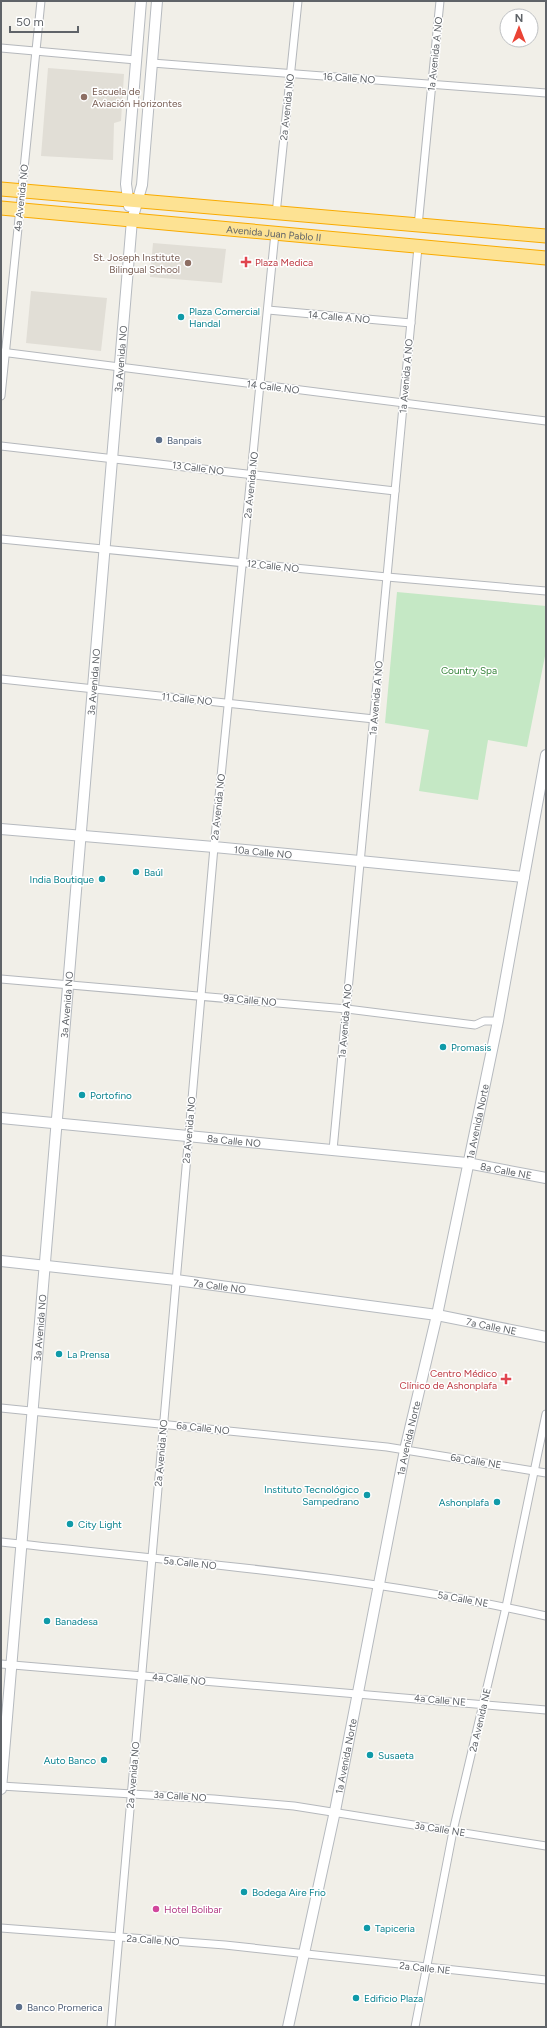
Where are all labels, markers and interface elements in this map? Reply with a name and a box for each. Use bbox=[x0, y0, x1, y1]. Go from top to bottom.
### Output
scale bar bbox=[10, 8, 78, 34]
north arrow bbox=[499, 8, 539, 48]
text: N bbox=[515, 12, 523, 25]
text: 50 m bbox=[16, 15, 44, 29]
street label: 1a Avenida A NO bbox=[425, 16, 445, 92]
street label: 16 Calle NO bbox=[322, 70, 376, 86]
street label: 2a Avenida NO bbox=[277, 73, 297, 141]
place label: Escuela de Aviación Horizontes bbox=[92, 85, 182, 110]
marker: Escuela de Aviación Horizontes bbox=[79, 92, 89, 102]
street label: 4a Avenida NO bbox=[11, 163, 31, 232]
street label: Avenida Juan Pablo II bbox=[226, 222, 322, 244]
place label: St. Joseph Institute Bilingual School bbox=[93, 251, 181, 276]
marker: Plaza Medica bbox=[240, 256, 252, 268]
place label: Plaza Medica bbox=[255, 256, 313, 269]
marker: St. Joseph Institute Bilingual School bbox=[183, 258, 193, 268]
place label: Plaza Comercial Handal bbox=[189, 305, 260, 330]
street label: 14 Calle A NO bbox=[307, 308, 371, 326]
marker: Plaza Comercial Handal bbox=[176, 312, 186, 322]
street label: 3a Avenida NO bbox=[111, 325, 130, 393]
street label: 1a Avenida A NO bbox=[396, 338, 416, 414]
street label: 14 Calle NO bbox=[246, 377, 300, 397]
place label: Banpais bbox=[167, 434, 202, 447]
marker: Banpais bbox=[154, 435, 164, 445]
street label: 2a Avenida NO bbox=[241, 451, 261, 519]
street label: 13 Calle NO bbox=[171, 458, 225, 478]
street label: 12 Calle NO bbox=[246, 557, 300, 575]
street label: 3a Avenida NO bbox=[84, 648, 103, 716]
street label: 1a Avenida A NO bbox=[366, 660, 386, 736]
park label: Country Spa bbox=[441, 664, 497, 677]
street label: 11 Calle NO bbox=[161, 690, 213, 708]
street label: 2a Avenida NO bbox=[208, 773, 228, 841]
street label: 10a Calle NO bbox=[233, 842, 293, 861]
place label: Baúl bbox=[144, 866, 163, 879]
marker: Baúl bbox=[131, 867, 141, 877]
place label: India Boutique bbox=[30, 873, 95, 886]
marker: India Boutique bbox=[97, 874, 107, 884]
street label: 3a Avenida NO bbox=[57, 970, 76, 1039]
street label: 1a Avenida A NO bbox=[335, 983, 355, 1059]
street label: 9a Calle NO bbox=[223, 991, 277, 1009]
place label: Promasis bbox=[451, 1041, 492, 1054]
marker: Promasis bbox=[438, 1042, 448, 1052]
street label: 1a Avenida Norte bbox=[463, 1082, 491, 1160]
place label: Portofino bbox=[90, 1089, 132, 1102]
marker: Portofino bbox=[77, 1090, 87, 1100]
street label: 2a Avenida NO bbox=[180, 1096, 198, 1164]
street label: 8a Calle NO bbox=[206, 1131, 262, 1150]
street label: 8a Calle NE bbox=[479, 1159, 533, 1182]
street label: 7a Calle NO bbox=[192, 1276, 247, 1296]
street label: 3a Avenida NO bbox=[30, 1293, 49, 1362]
street label: 7a Calle NE bbox=[465, 1315, 518, 1337]
place label: La Prensa bbox=[67, 1348, 110, 1361]
marker: La Prensa bbox=[54, 1349, 64, 1359]
place label: Centro Médico Clínico de Ashonplafa bbox=[400, 1367, 497, 1392]
marker: Centro Médico Clínico de Ashonplafa bbox=[500, 1373, 512, 1385]
street label: 1a Avenida Norte bbox=[394, 1399, 423, 1477]
street label: 2a Avenida NO bbox=[152, 1419, 170, 1487]
street label: 6a Calle NO bbox=[176, 1419, 230, 1437]
street label: 6a Calle NE bbox=[450, 1451, 503, 1471]
place label: Instituto Tecnológico Sampedrano bbox=[264, 1483, 359, 1508]
marker: Instituto Tecnológico Sampedrano bbox=[362, 1490, 372, 1500]
place label: Ashonplafa bbox=[439, 1496, 489, 1509]
marker: Ashonplafa bbox=[492, 1497, 502, 1507]
place label: City Light bbox=[78, 1518, 122, 1531]
marker: City Light bbox=[65, 1519, 75, 1529]
street label: 5a Calle NO bbox=[163, 1554, 217, 1572]
street label: 5a Calle NE bbox=[436, 1588, 490, 1610]
place label: Banadesa bbox=[55, 1615, 98, 1628]
marker: Banadesa bbox=[42, 1616, 52, 1626]
street label: 4a Calle NO bbox=[152, 1670, 207, 1688]
street label: 2a Avenida NE bbox=[466, 1687, 494, 1753]
street label: 4a Calle NE bbox=[413, 1691, 467, 1709]
street label: 1a Avenida Norte bbox=[332, 1717, 359, 1795]
street label: 2a Avenida NO bbox=[124, 1741, 142, 1809]
place label: Susaeta bbox=[378, 1749, 414, 1762]
marker: Susaeta bbox=[365, 1750, 375, 1760]
place label: Auto Banco bbox=[44, 1754, 96, 1767]
marker: Auto Banco bbox=[99, 1755, 109, 1765]
street label: 3a Calle NO bbox=[153, 1788, 207, 1804]
street label: 3a Calle NE bbox=[414, 1819, 466, 1839]
place label: Bodega Aire Frio bbox=[252, 1886, 326, 1899]
marker: Bodega Aire Frio bbox=[239, 1887, 249, 1897]
place label: Hotel Bolibar bbox=[164, 1903, 223, 1916]
marker: Hotel Bolibar bbox=[151, 1904, 161, 1914]
place label: Tapiceria bbox=[375, 1922, 415, 1935]
marker: Tapiceria bbox=[362, 1923, 372, 1933]
street label: 2a Calle NO bbox=[126, 1932, 180, 1948]
street label: 2a Calle NE bbox=[399, 1959, 451, 1977]
place label: Edificio Plaza bbox=[364, 1992, 423, 2005]
marker: Edificio Plaza bbox=[351, 1993, 361, 2003]
place label: Banco Promerica bbox=[27, 2001, 103, 2014]
marker: Banco Promerica bbox=[14, 2002, 24, 2012]

